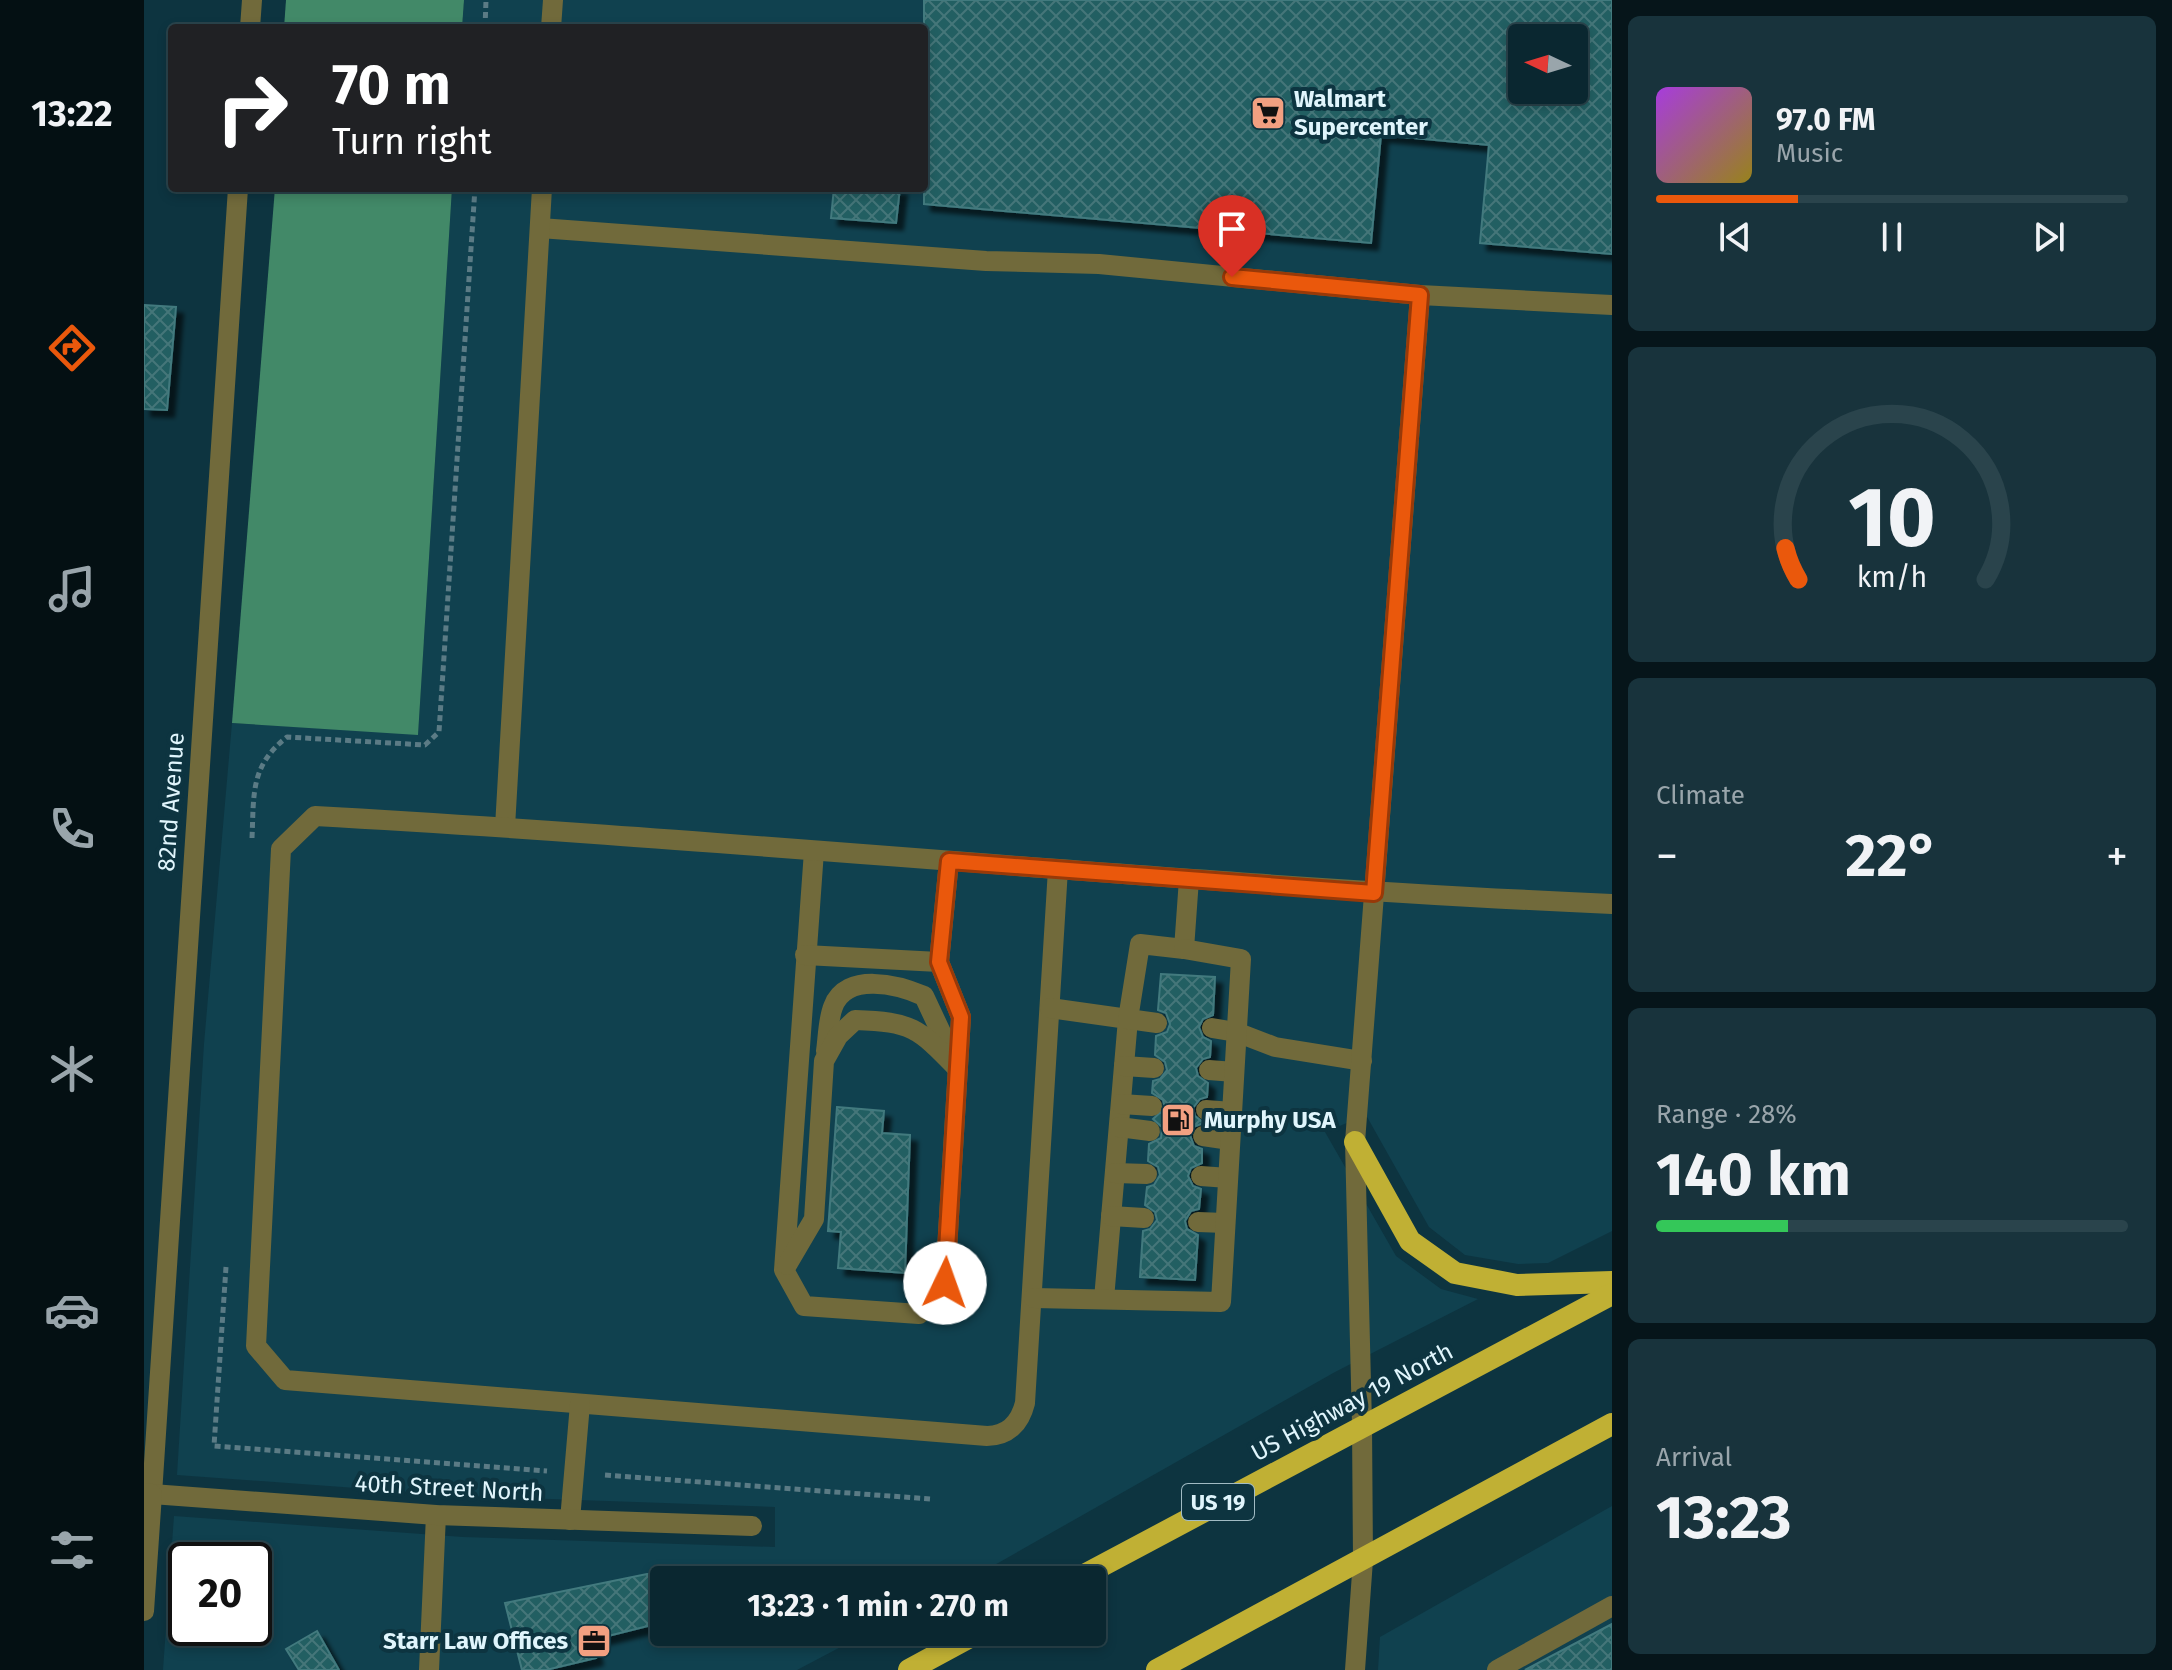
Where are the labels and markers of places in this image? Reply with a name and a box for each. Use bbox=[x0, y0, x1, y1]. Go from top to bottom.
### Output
place label: Walmart Supercenter bbox=[1294, 85, 1428, 141]
supermarket icon: Walmart Supercenter bbox=[1249, 94, 1287, 132]
pin bbox=[1198, 195, 1266, 277]
fuel station icon: Murphy USA bbox=[1159, 1101, 1197, 1139]
place label: Murphy USA bbox=[1204, 1106, 1336, 1134]
office icon: Starr Law Offices bbox=[575, 1622, 613, 1660]
place label: Starr Law Offices bbox=[383, 1627, 568, 1655]

